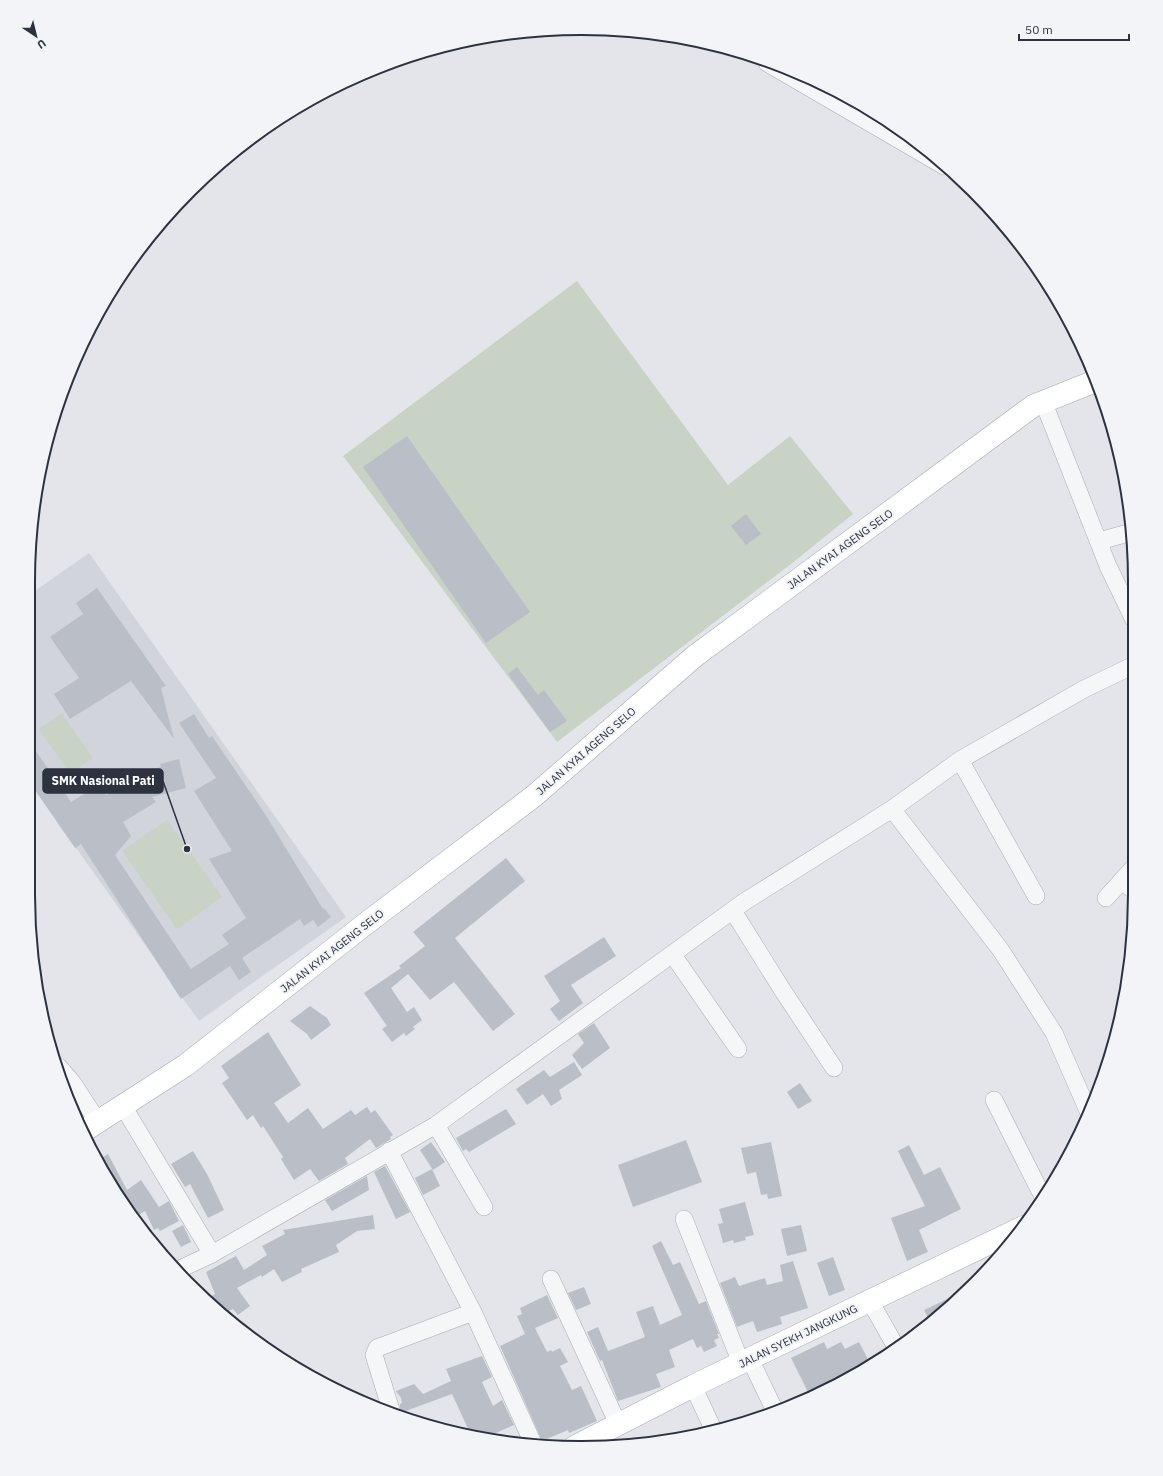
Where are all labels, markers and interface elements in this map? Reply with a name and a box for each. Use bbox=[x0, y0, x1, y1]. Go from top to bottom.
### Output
north arrow bbox=[16, 16, 56, 56]
scale bar bbox=[1019, 16, 1129, 42]
text: 50 m bbox=[1025, 22, 1053, 37]
text: U bbox=[35, 36, 49, 52]
street label: JALAN KYAI AGENG SELO bbox=[784, 506, 896, 592]
street label: JALAN KYAI AGENG SELO bbox=[533, 704, 639, 798]
callout: SMK Nasional Pati bbox=[43, 769, 163, 793]
text: SMK Nasional Pati bbox=[51, 773, 155, 788]
street label: JALAN KYAI AGENG SELO bbox=[278, 906, 387, 996]
street label: JALAN SYEKH JANGKUNG bbox=[736, 1301, 860, 1371]

